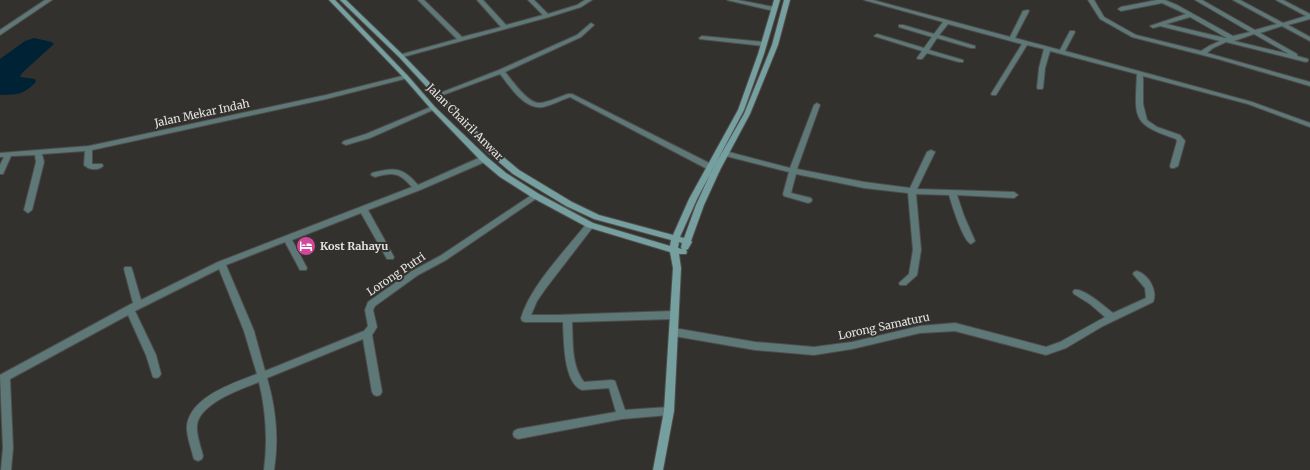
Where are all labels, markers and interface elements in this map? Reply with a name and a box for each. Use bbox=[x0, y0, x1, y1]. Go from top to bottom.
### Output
street label: Jalan Chairil Anwar bbox=[423, 80, 506, 163]
street label: Jalan Mekar Indah bbox=[152, 96, 252, 130]
hotel icon: Kost Rahayu bbox=[295, 235, 317, 257]
place label: Kost Rahayu bbox=[320, 239, 388, 253]
street label: Lorong Putri bbox=[364, 249, 428, 299]
street label: Lorong Samaturu bbox=[837, 309, 931, 343]

